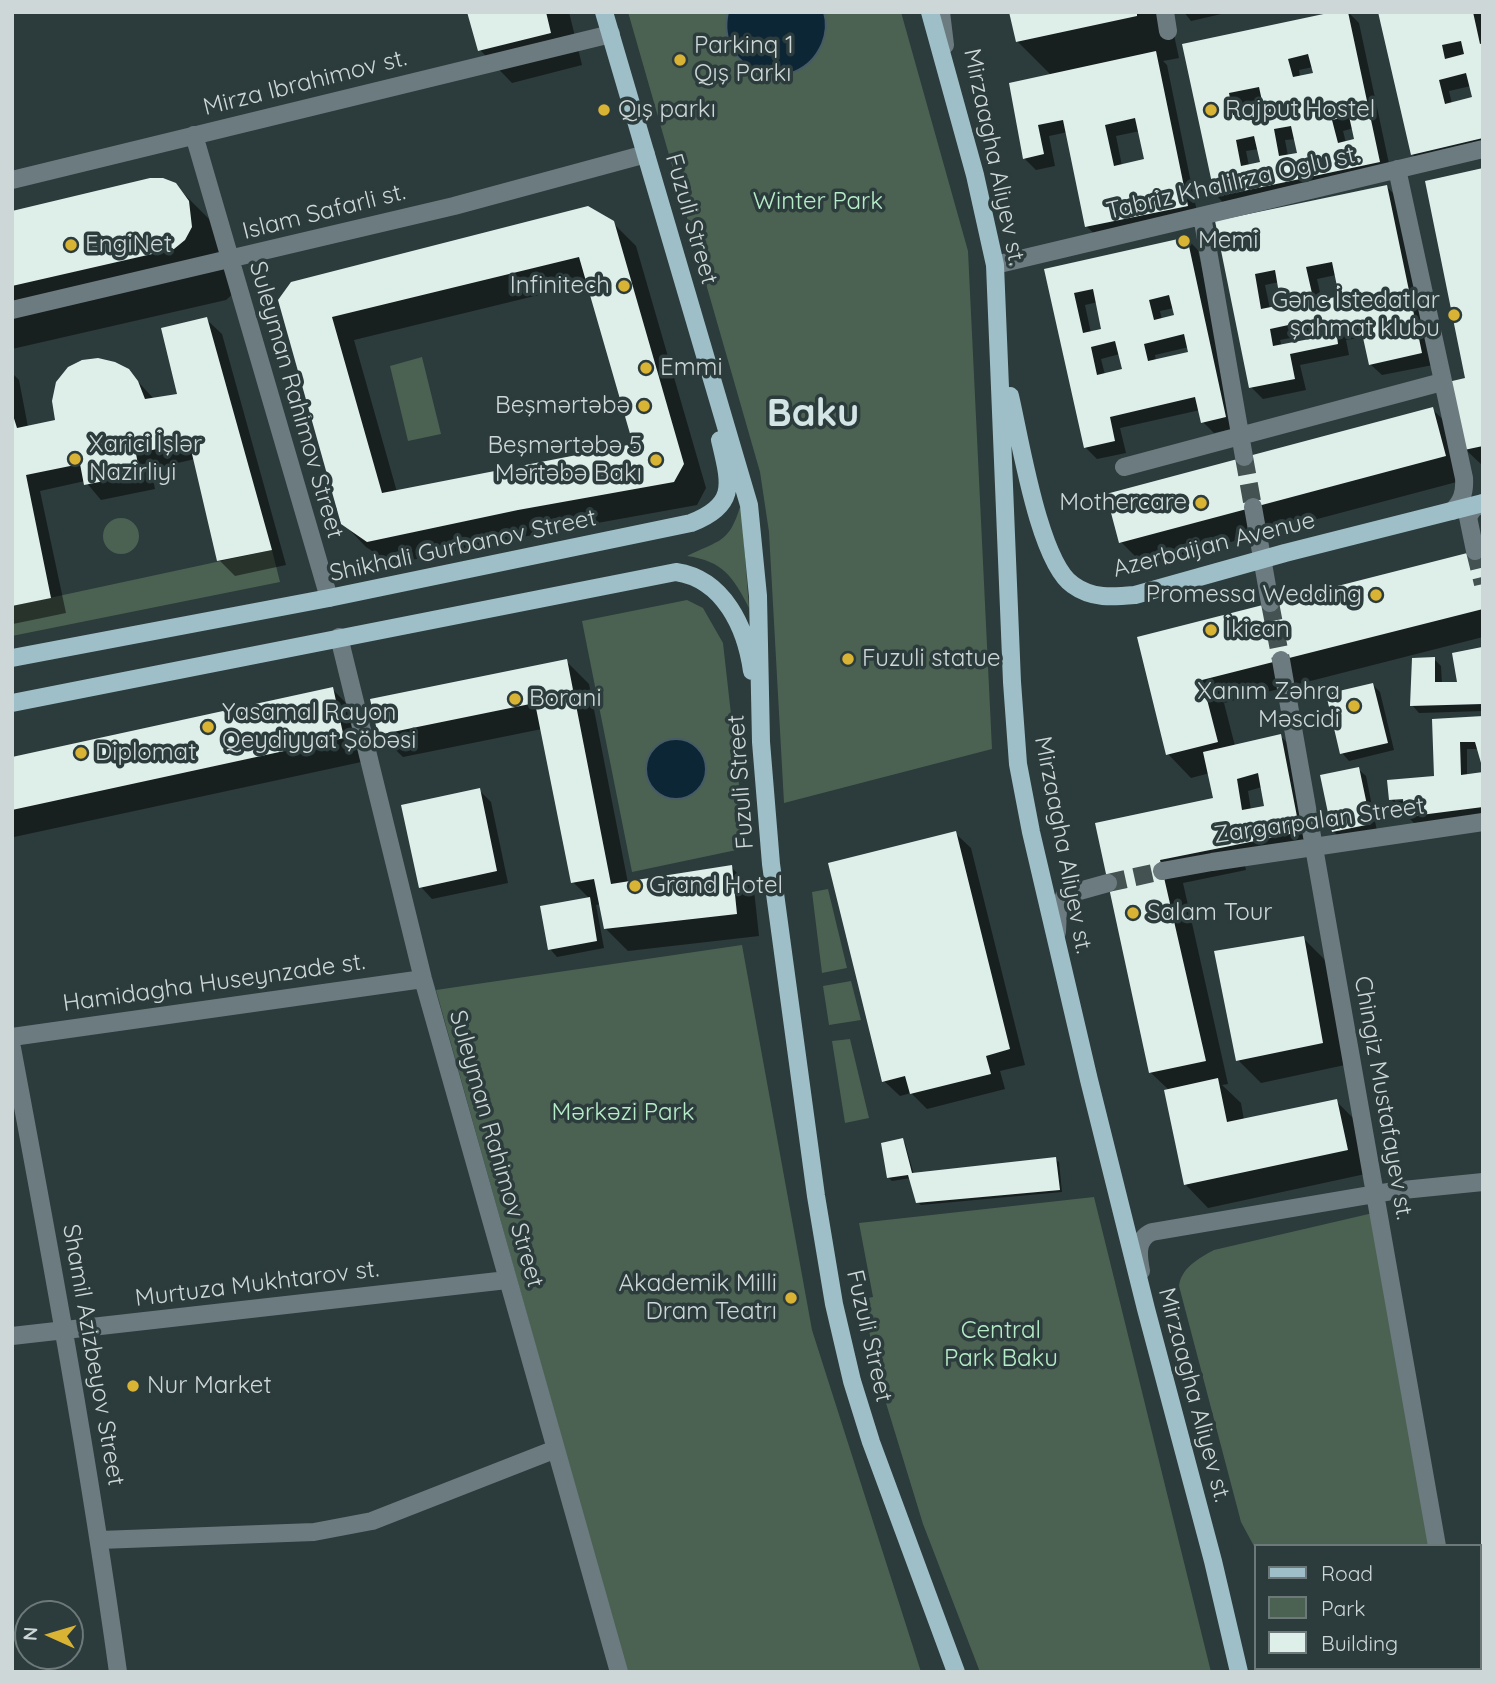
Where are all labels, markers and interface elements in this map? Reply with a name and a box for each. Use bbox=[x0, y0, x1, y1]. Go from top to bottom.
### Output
place label: Parkinq 1 Qış Parkı bbox=[694, 32, 794, 88]
street label: Mirza Ibrahimov st. bbox=[200, 44, 410, 122]
street label: Mirzaagha Aliyev st. bbox=[957, 46, 1031, 268]
marker: Parkinq 1 Qış Parkı bbox=[672, 52, 688, 68]
place label: Qış parkı bbox=[618, 96, 716, 124]
place label: Rajput Hostel bbox=[1225, 96, 1375, 124]
marker: Qış parkı bbox=[596, 102, 612, 118]
marker: Rajput Hostel bbox=[1203, 102, 1219, 118]
street label: Tabriz Khalilrza Oglu st. bbox=[1104, 140, 1362, 226]
street label: Fuzuli Street bbox=[659, 150, 723, 288]
street label: Islam Safarli st. bbox=[239, 178, 409, 246]
park label: Winter Park bbox=[753, 188, 883, 216]
place label: Memi bbox=[1198, 227, 1258, 255]
place label: EngiNet bbox=[85, 231, 172, 259]
marker: Memi bbox=[1176, 233, 1192, 249]
marker: EngiNet bbox=[63, 237, 79, 253]
street label: Suleyman Rahimov Street bbox=[243, 258, 349, 542]
place label: Infinitech bbox=[510, 272, 610, 300]
marker: Infinitech bbox=[616, 278, 632, 294]
place label: Gənc İstedatlar şahmat klubu bbox=[1272, 287, 1440, 343]
marker: Gənc İstedatlar şahmat klubu bbox=[1446, 307, 1462, 323]
place label: Emmi bbox=[660, 354, 723, 382]
marker: Emmi bbox=[638, 360, 654, 376]
place label: Beşmərtəbə bbox=[495, 392, 630, 420]
district label: Baku bbox=[767, 392, 859, 438]
marker: Beşmərtəbə bbox=[636, 398, 652, 414]
place label: Xarici İşlər Nazirliyi bbox=[89, 431, 202, 487]
place label: Beşmərtəbə 5 Mərtəbə Bakı bbox=[487, 432, 642, 488]
marker: Xarici İşlər Nazirliyi bbox=[67, 451, 83, 467]
marker: Beşmərtəbə 5 Mərtəbə Bakı bbox=[648, 452, 664, 468]
place label: Mothercare bbox=[1059, 489, 1187, 517]
marker: Mothercare bbox=[1193, 495, 1209, 511]
street label: Shikhali Gurbanov Street bbox=[327, 504, 599, 588]
street label: Azerbaijan Avenue bbox=[1110, 506, 1318, 584]
place label: Promessa Wedding bbox=[1146, 581, 1362, 609]
marker: Promessa Wedding bbox=[1368, 587, 1384, 603]
place label: İkican bbox=[1225, 616, 1290, 644]
marker: İkican bbox=[1203, 622, 1219, 638]
place label: Fuzuli statue bbox=[862, 645, 1001, 673]
marker: Fuzuli statue bbox=[840, 651, 856, 667]
place label: Xanım Zəhra Məscidi bbox=[1197, 678, 1340, 734]
place label: Borani bbox=[529, 685, 602, 713]
marker: Borani bbox=[507, 691, 523, 707]
marker: Xanım Zəhra Məscidi bbox=[1346, 698, 1362, 714]
place label: Yasamal Rayon Qeydiyyat Şöbəsi bbox=[222, 699, 416, 755]
street label: Fuzuli Street bbox=[722, 714, 760, 850]
marker: Yasamal Rayon Qeydiyyat Şöbəsi bbox=[200, 719, 216, 735]
street label: Mirzaagha Aliyev st. bbox=[1028, 734, 1098, 956]
place label: Diplomat bbox=[95, 739, 196, 767]
marker: Diplomat bbox=[73, 745, 89, 761]
street label: Zargarpalan Street bbox=[1212, 792, 1426, 850]
place label: Grand Hotel bbox=[649, 872, 783, 900]
marker: Grand Hotel bbox=[627, 878, 643, 894]
place label: Salam Tour bbox=[1147, 899, 1273, 927]
marker: Salam Tour bbox=[1125, 905, 1141, 921]
street label: Hamidagha Huseynzade st. bbox=[61, 948, 367, 1018]
street label: Chingiz Mustafayev st. bbox=[1347, 974, 1419, 1222]
street label: Suleyman Rahimov Street bbox=[443, 1007, 549, 1291]
park label: Mərkəzi Park bbox=[551, 1099, 695, 1127]
street label: Shamil Azizbeyov Street bbox=[56, 1222, 130, 1488]
street label: Murtuza Mukhtarov st. bbox=[133, 1255, 381, 1313]
street label: Fuzuli Street bbox=[840, 1267, 898, 1405]
place label: Akademik Milli Dram Teatrı bbox=[619, 1270, 777, 1326]
street label: Mirzaagha Aliyev st. bbox=[1152, 1285, 1236, 1505]
marker: Akademik Milli Dram Teatrı bbox=[783, 1290, 799, 1306]
park label: Central Park Baku bbox=[944, 1317, 1058, 1373]
place label: Nur Market bbox=[147, 1372, 272, 1400]
marker: Nur Market bbox=[125, 1378, 141, 1394]
legend bbox=[1254, 1544, 1481, 1670]
text: Road bbox=[1321, 1560, 1373, 1586]
text: Park bbox=[1321, 1595, 1365, 1621]
north arrow bbox=[14, 1600, 84, 1670]
text: N bbox=[18, 1626, 43, 1641]
text: Building bbox=[1321, 1630, 1398, 1656]

